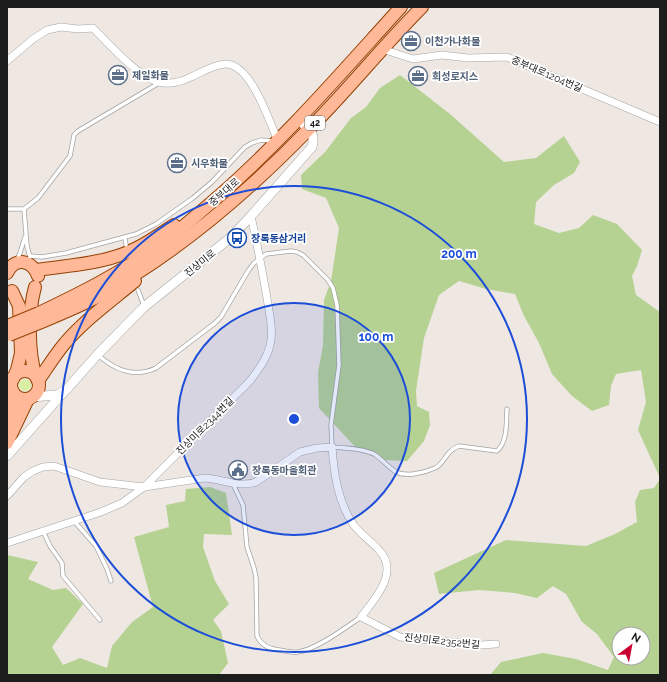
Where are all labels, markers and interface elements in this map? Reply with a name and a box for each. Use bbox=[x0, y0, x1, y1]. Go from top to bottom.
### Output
office icon: 이천가나화물 bbox=[400, 30, 422, 52]
place label: 이천가나화물 bbox=[425, 35, 480, 47]
street label: 중부대로1204번길 bbox=[510, 54, 584, 94]
office icon: 제일화물 bbox=[107, 64, 129, 86]
office icon: 희성로지스 bbox=[407, 65, 429, 87]
place label: 제일화물 bbox=[132, 70, 169, 81]
place label: 희성로지스 bbox=[432, 71, 478, 82]
road number: 42 bbox=[305, 116, 325, 130]
office icon: 시우화물 bbox=[166, 152, 188, 174]
place label: 시우화물 bbox=[191, 158, 228, 169]
street label: 중부대로 bbox=[207, 176, 241, 208]
bus stop icon: 장록동삼거리 bbox=[226, 227, 248, 249]
place label: 장록동삼거리 bbox=[251, 233, 306, 244]
street label: 진상미로 bbox=[182, 247, 218, 279]
text: 200 m bbox=[441, 247, 477, 261]
text: 100 m bbox=[359, 330, 393, 344]
street label: 진상미로2344번길 bbox=[174, 395, 236, 457]
centre of rings bbox=[287, 412, 301, 426]
public building icon: 장록동마을회관 bbox=[227, 459, 249, 481]
place label: 장록동마을회관 bbox=[252, 465, 316, 476]
north arrow bbox=[611, 626, 651, 666]
text: N bbox=[629, 630, 643, 646]
street label: 진상미로2352번길 bbox=[403, 632, 481, 650]

